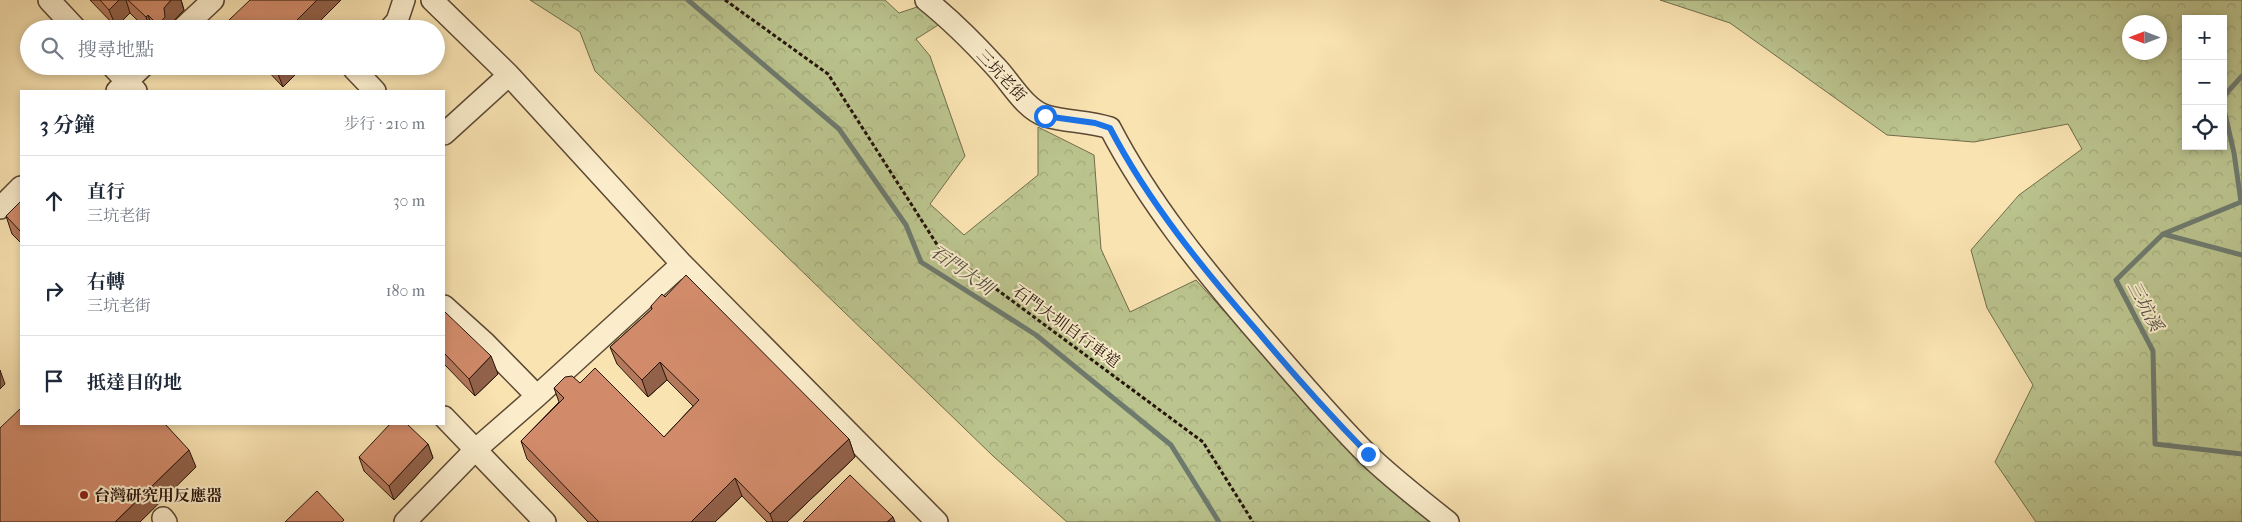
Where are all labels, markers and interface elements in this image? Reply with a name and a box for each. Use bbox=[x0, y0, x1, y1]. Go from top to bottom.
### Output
north arrow bbox=[2122, 15, 2167, 60]
map controls bbox=[2182, 15, 2227, 150]
button: + bbox=[2182, 15, 2227, 60]
search box bbox=[20, 20, 445, 75]
icon: search bbox=[38, 34, 66, 62]
text: 搜尋地點 bbox=[78, 39, 154, 61]
street label: 三坑老街 bbox=[973, 45, 1030, 105]
button: − bbox=[2182, 60, 2227, 105]
route start bbox=[1034, 105, 1057, 128]
button: locate bbox=[2182, 105, 2227, 150]
text: 3 分鐘 bbox=[40, 113, 95, 137]
text: 步行 · 210 m bbox=[343, 114, 425, 133]
text: 直行 bbox=[87, 181, 125, 203]
icon: ahead bbox=[40, 187, 68, 215]
text: 30 m bbox=[393, 191, 425, 210]
text: 三坑老街 bbox=[87, 206, 151, 225]
water label: 石門大圳 bbox=[926, 241, 1000, 301]
text: 右轉 bbox=[87, 271, 125, 293]
icon: right bbox=[40, 277, 68, 305]
water label: 三坑溪 bbox=[2123, 277, 2167, 337]
text: 180 m bbox=[386, 281, 425, 300]
street label: 石門大圳自行車道 bbox=[1009, 281, 1124, 372]
text: 三坑老街 bbox=[87, 296, 151, 315]
icon: arrive bbox=[40, 367, 68, 395]
text: 抵達目的地 bbox=[87, 372, 182, 394]
route end bbox=[1357, 443, 1380, 466]
place label: 台灣研究用反應器 bbox=[94, 486, 222, 505]
marker: 台灣研究用反應器 bbox=[78, 489, 90, 501]

